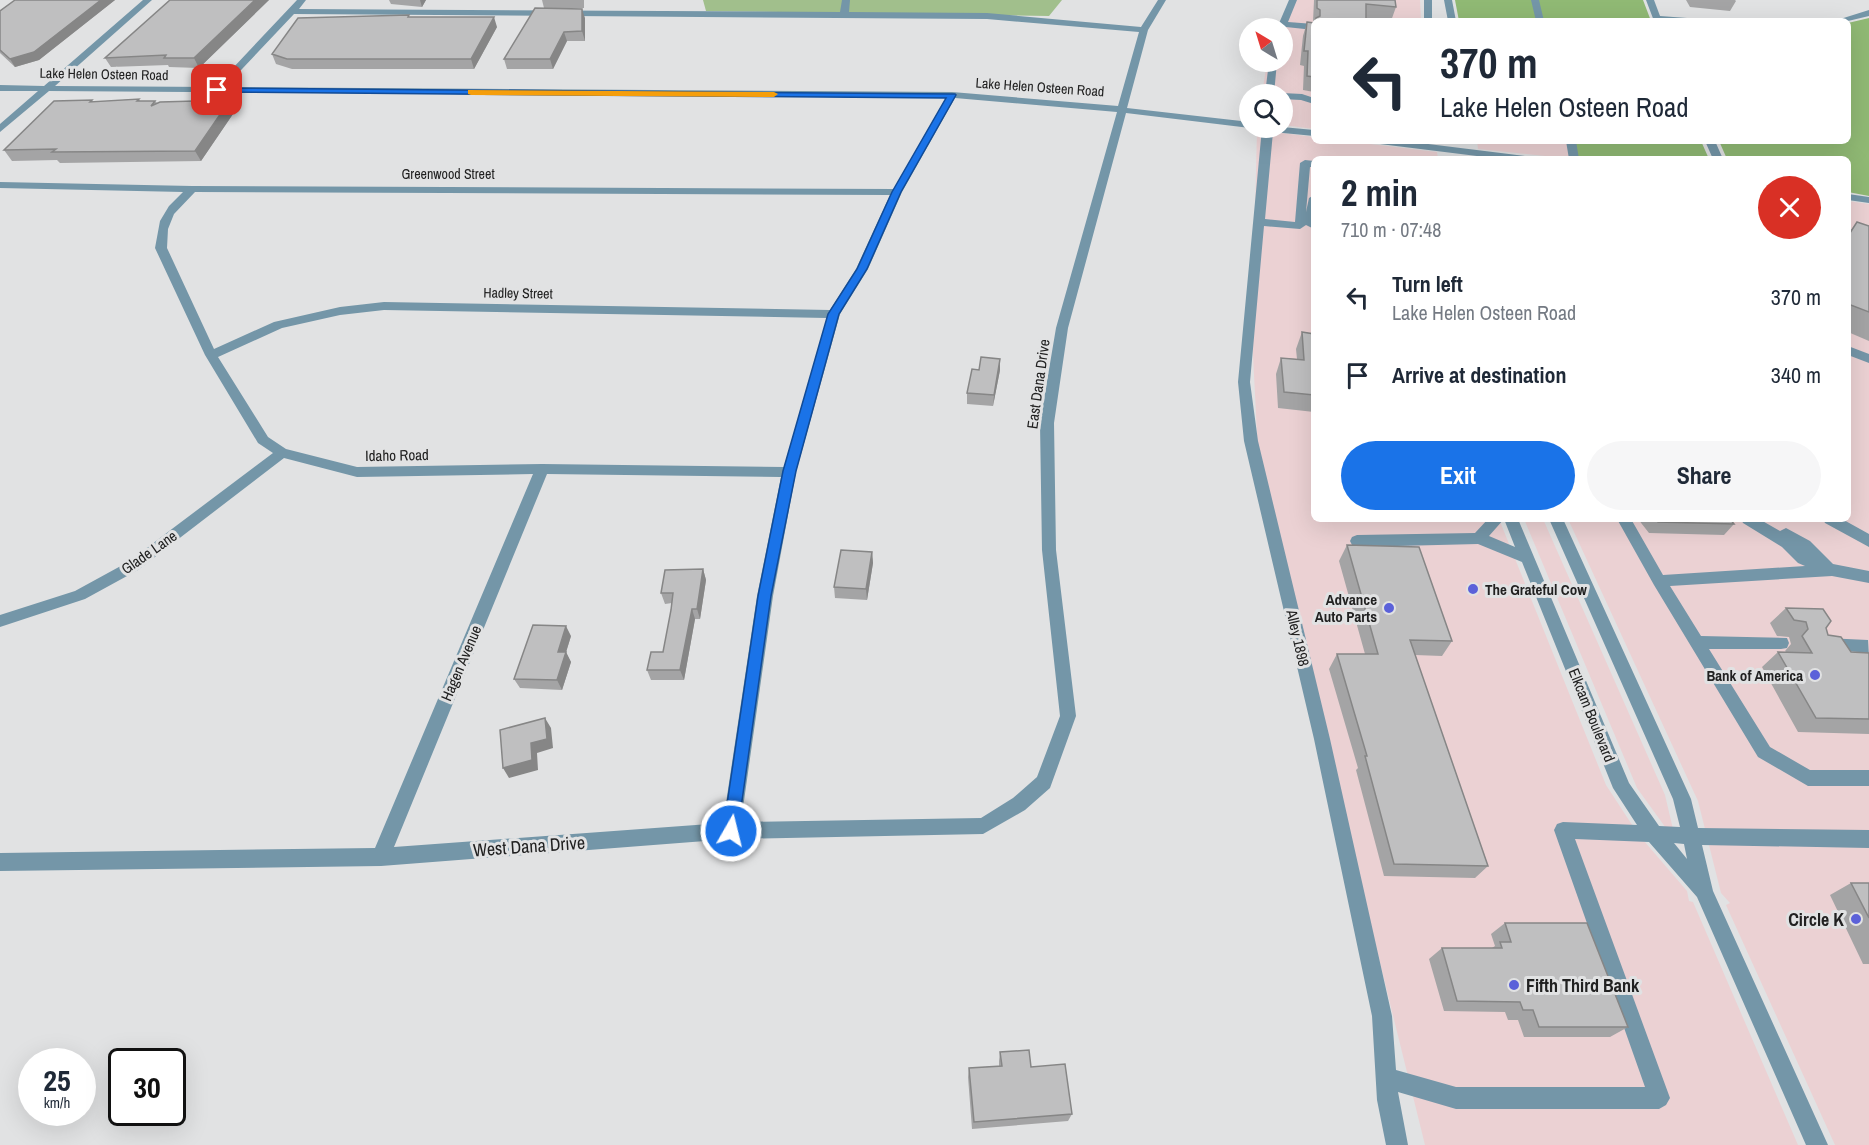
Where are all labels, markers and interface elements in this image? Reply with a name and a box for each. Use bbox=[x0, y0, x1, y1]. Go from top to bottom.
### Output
north arrow bbox=[1239, 18, 1293, 72]
map controls bbox=[1239, 18, 1293, 138]
text: 370 m bbox=[1440, 35, 1538, 91]
icon: left bbox=[1341, 42, 1419, 120]
street label: Lake Helen Osteen Road bbox=[39, 64, 169, 84]
pin bbox=[191, 64, 242, 115]
icon: arrive bbox=[200, 73, 233, 106]
street label: Lake Helen Osteen Road bbox=[975, 74, 1105, 100]
button: search bbox=[1239, 84, 1293, 138]
text: Lake Helen Osteen Road bbox=[1440, 89, 1689, 125]
street label: Greenwood Street bbox=[401, 165, 495, 183]
text: 2 min bbox=[1341, 169, 1418, 217]
button: close bbox=[1758, 176, 1821, 239]
text: 710 m · 07:48 bbox=[1341, 216, 1441, 243]
text: Turn left bbox=[1392, 269, 1463, 299]
icon: left bbox=[1341, 281, 1374, 314]
text: 370 m bbox=[1771, 282, 1821, 312]
street label: Hadley Street bbox=[483, 283, 553, 303]
text: Lake Helen Osteen Road bbox=[1392, 299, 1576, 326]
street label: East Dana Drive bbox=[1021, 338, 1055, 430]
icon: arrive bbox=[1341, 359, 1374, 392]
text: Arrive at destination bbox=[1392, 360, 1566, 390]
text: 340 m bbox=[1771, 360, 1821, 390]
button: Exit bbox=[1341, 441, 1575, 510]
button: Share bbox=[1587, 441, 1821, 510]
street label: Idaho Road bbox=[365, 444, 429, 466]
street label: Glade Lane bbox=[117, 525, 181, 579]
place label: The Grateful Cow bbox=[1485, 579, 1587, 600]
marker: The Grateful Cow bbox=[1466, 582, 1480, 596]
place label: Advance Auto Parts bbox=[1315, 589, 1377, 627]
marker: Advance Auto Parts bbox=[1382, 601, 1396, 615]
street label: Alley 1898 bbox=[1281, 607, 1315, 668]
street label: Hagen Avenue bbox=[436, 622, 486, 704]
street label: Elkcam Boulevard bbox=[1564, 665, 1620, 765]
place label: Bank of America bbox=[1706, 665, 1803, 686]
marker: Bank of America bbox=[1808, 668, 1822, 682]
position arrow bbox=[699, 799, 763, 863]
street label: West Dana Drive bbox=[472, 830, 586, 862]
place label: Circle K bbox=[1788, 907, 1844, 932]
marker: Circle K bbox=[1849, 912, 1863, 926]
place label: Fifth Third Bank bbox=[1526, 973, 1640, 998]
marker: Fifth Third Bank bbox=[1507, 978, 1521, 992]
speed limit sign: 30 bbox=[108, 1048, 186, 1126]
text: 25 bbox=[43, 1060, 71, 1100]
text: km/h bbox=[44, 1092, 70, 1113]

